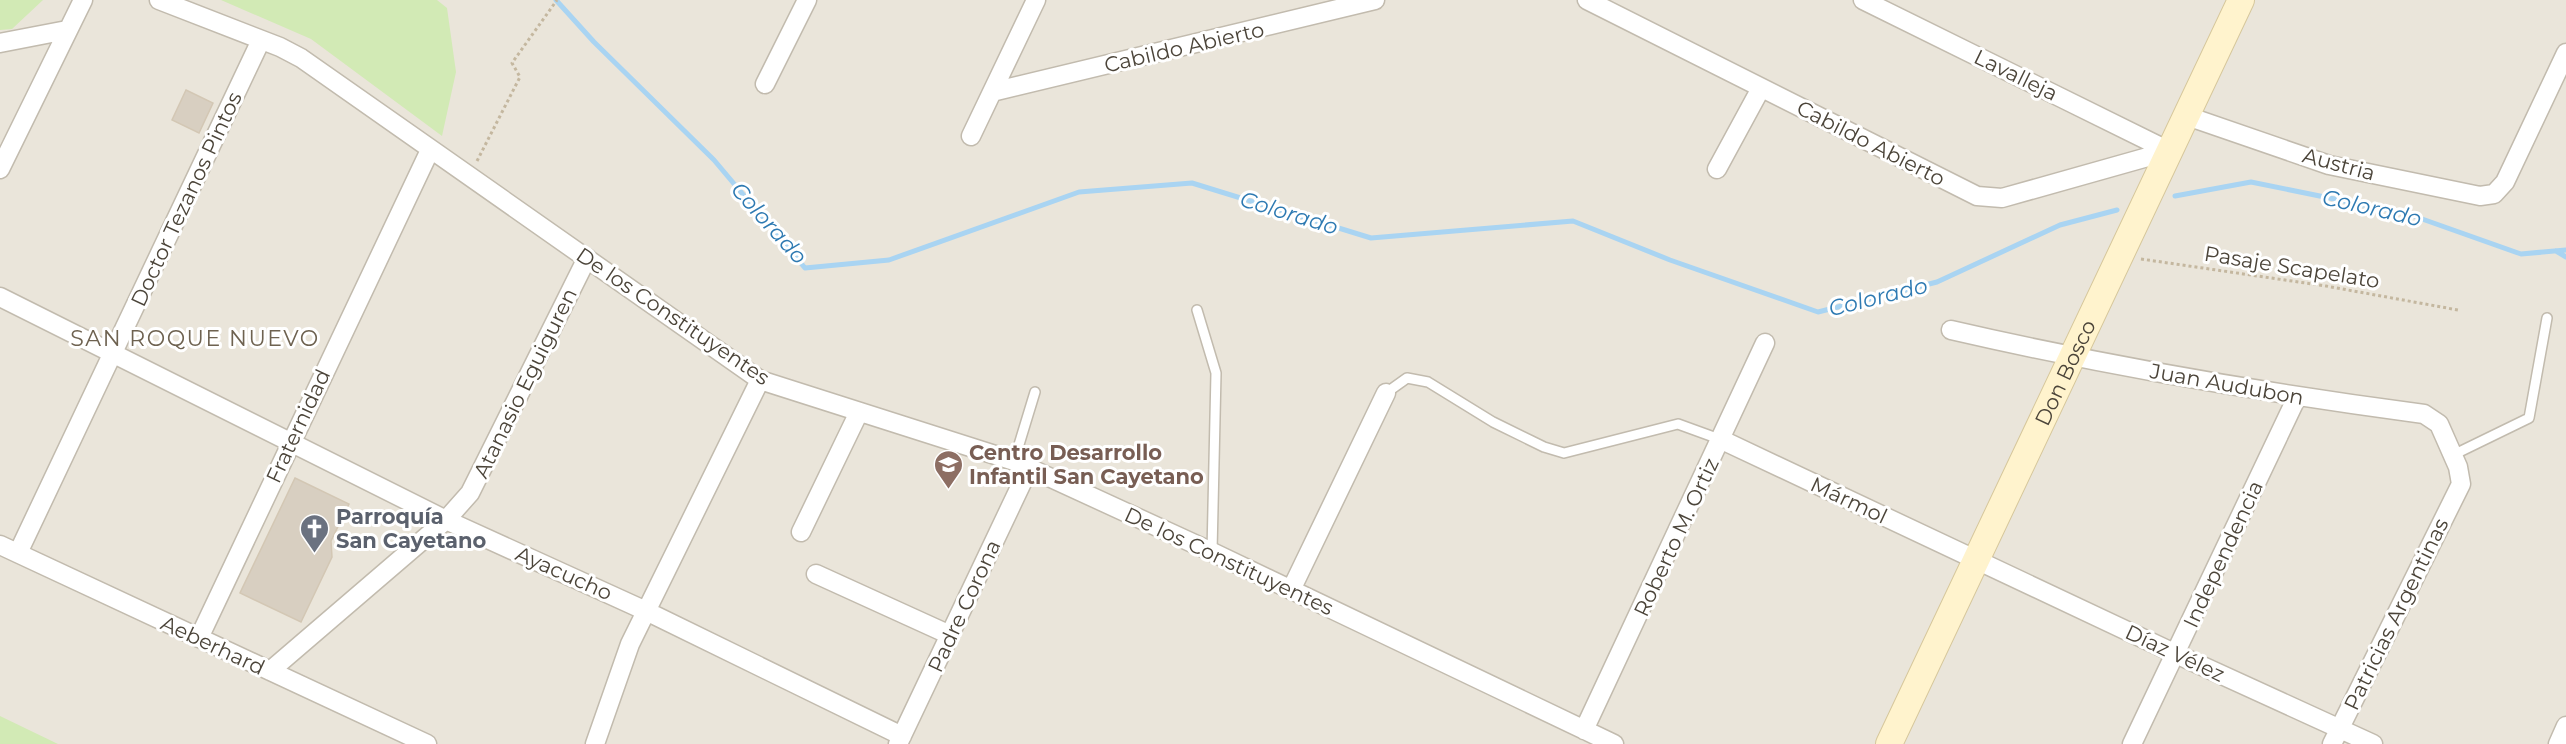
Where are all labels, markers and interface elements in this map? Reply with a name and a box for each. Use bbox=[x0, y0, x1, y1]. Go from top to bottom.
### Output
street label: Cabildo Abierto bbox=[1102, 16, 1266, 78]
street label: Lavalleja bbox=[1970, 44, 2062, 106]
street label: Doctor Tezanos Pintos bbox=[125, 88, 247, 310]
street label: Cabildo Abierto bbox=[1793, 95, 1949, 191]
street label: Austria bbox=[2300, 142, 2378, 186]
water label: Colorado bbox=[725, 176, 813, 270]
water label: Colorado bbox=[2320, 183, 2424, 233]
water label: Colorado bbox=[1237, 185, 1341, 241]
street label: Pasaje Scapelato bbox=[2203, 241, 2381, 293]
street label: De los Constituyentes bbox=[572, 242, 774, 390]
water label: Colorado bbox=[1826, 272, 1930, 322]
street label: Atanasio Eguiguren bbox=[468, 284, 582, 482]
street label: Don Bosco bbox=[2029, 315, 2101, 430]
district label: SAN ROQUE NUEVO bbox=[70, 325, 320, 352]
street label: Juan Audubon bbox=[2147, 358, 2306, 410]
street label: Fraternidad bbox=[261, 365, 335, 487]
place label: Centro Desarrollo Infantil San Cayetano bbox=[969, 440, 1204, 489]
school or university icon: Centro Desarrollo Infantil San Cayetano bbox=[932, 448, 964, 490]
street label: Roberto M. Ortiz bbox=[1628, 454, 1724, 620]
street label: Mármol bbox=[1807, 471, 1891, 529]
street label: Independencia bbox=[2178, 476, 2268, 632]
street label: De los Constituyentes bbox=[1121, 502, 1337, 620]
place label: Parroquía San Cayetano bbox=[336, 504, 487, 553]
church icon: Parroquía San Cayetano bbox=[299, 512, 331, 554]
street label: Patricias Argentinas bbox=[2339, 514, 2453, 714]
street label: Padre Corona bbox=[922, 536, 1006, 676]
street label: Ayacucho bbox=[512, 541, 616, 605]
street label: Aeberhard bbox=[157, 610, 269, 680]
street label: Díaz Vélez bbox=[2121, 619, 2229, 687]

